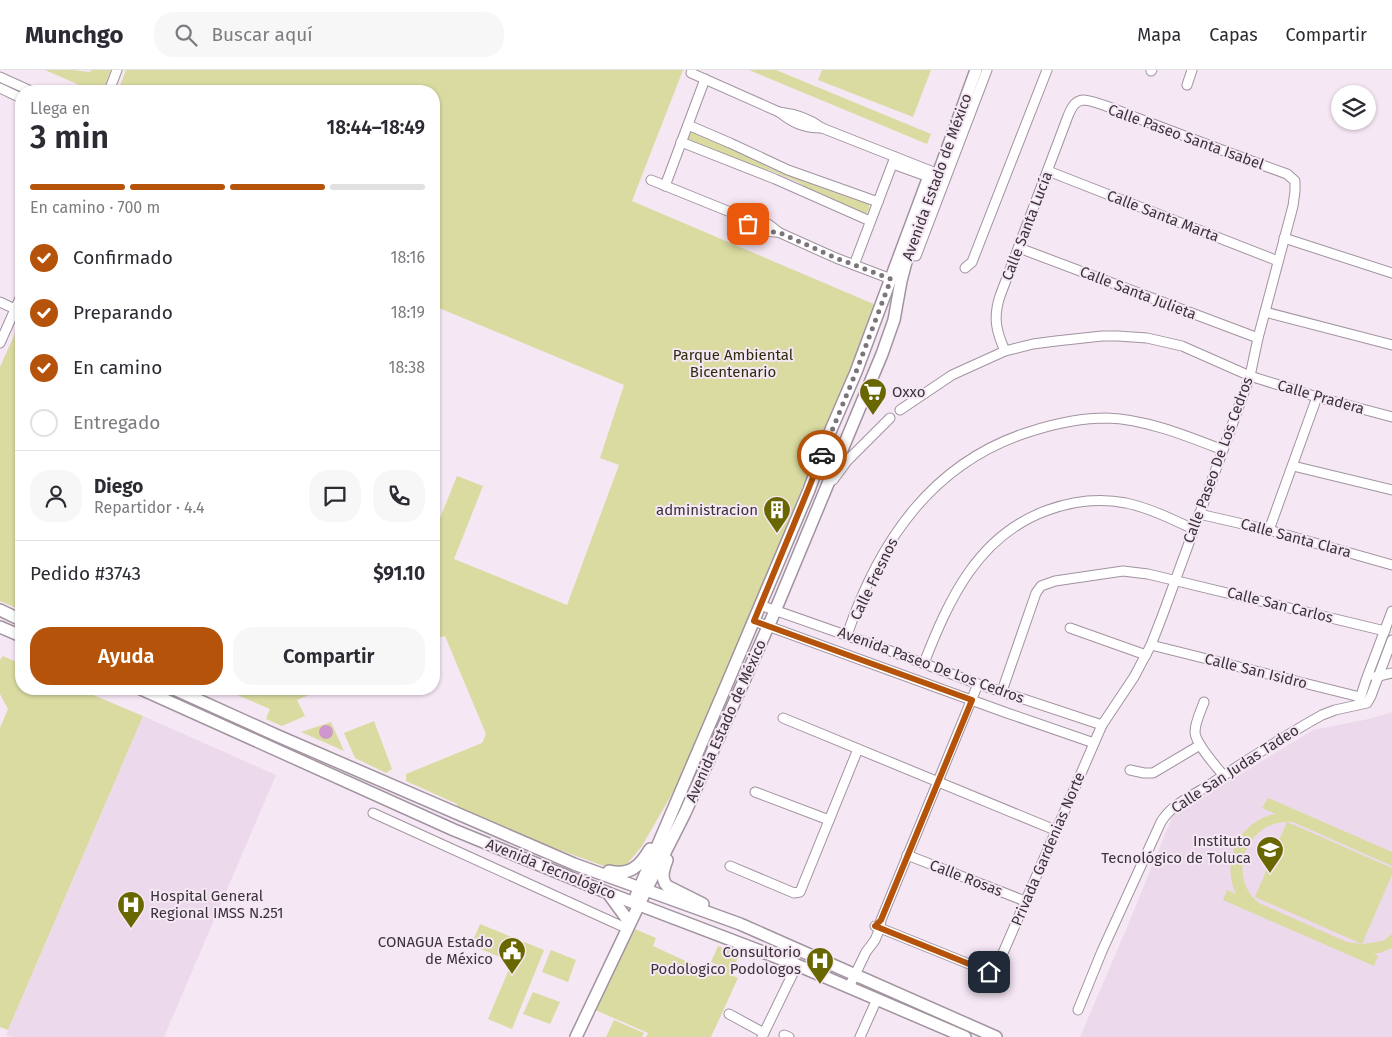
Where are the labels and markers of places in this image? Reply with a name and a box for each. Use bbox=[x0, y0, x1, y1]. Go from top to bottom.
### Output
pin bbox=[727, 203, 769, 245]
supermarket icon: Oxxo bbox=[858, 377, 888, 416]
place label: Oxxo bbox=[892, 383, 925, 401]
building icon: administracion bbox=[762, 495, 792, 534]
place label: administracion bbox=[656, 501, 758, 519]
place label: Instituto Tecnológico de Toluca bbox=[1101, 832, 1251, 867]
school or university icon: Instituto Tecnológico de Toluca bbox=[1255, 835, 1285, 874]
place label: Hospital General Regional IMSS N.251 bbox=[150, 887, 284, 922]
hospital icon: Hospital General Regional IMSS N.251 bbox=[116, 890, 146, 929]
place label: CONAGUA Estado de México bbox=[378, 933, 493, 968]
public building icon: CONAGUA Estado de México bbox=[497, 936, 527, 975]
place label: Consultorio Podologico Podologos bbox=[650, 943, 801, 978]
hospital icon: Consultorio Podologico Podologos bbox=[805, 946, 835, 985]
pin bbox=[968, 951, 1010, 993]

